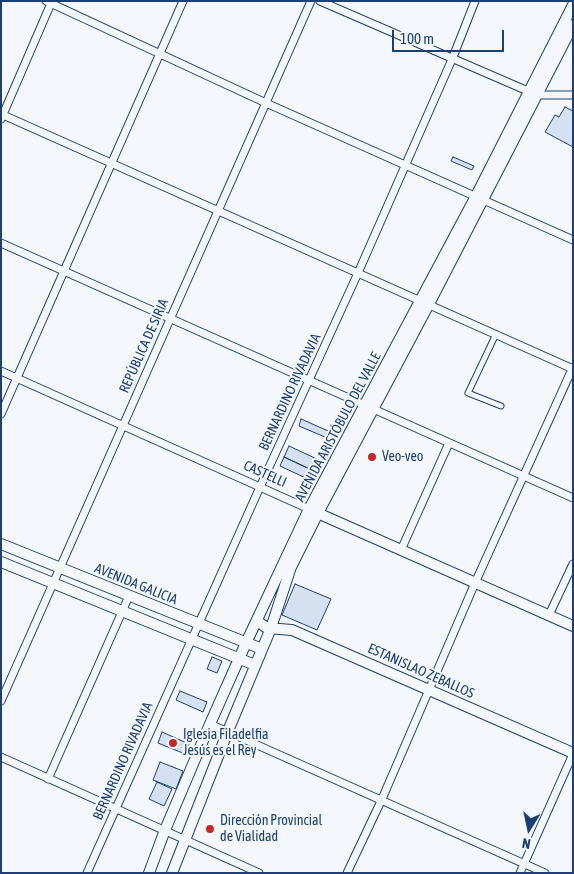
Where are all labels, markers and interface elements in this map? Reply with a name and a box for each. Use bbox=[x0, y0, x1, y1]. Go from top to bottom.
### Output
scale bar bbox=[394, 20, 506, 52]
text: 100 m bbox=[400, 30, 434, 47]
street label: REPÚBLICA DE SIRIA bbox=[116, 296, 172, 396]
street label: BERNARDINO RIVADAVIA bbox=[256, 331, 324, 453]
street label: AVENIDA ARISTÓBULO DEL VALLE bbox=[291, 349, 385, 505]
place label: Veo-veo bbox=[382, 449, 423, 465]
marker: Veo-veo bbox=[366, 451, 378, 463]
street label: CASTELLI bbox=[241, 457, 289, 491]
street label: AVENIDA GALICIA bbox=[92, 560, 180, 608]
street label: ESTANISLAO ZEBALLOS bbox=[365, 640, 477, 702]
street label: BERNARDINO RIVADAVIA bbox=[89, 699, 157, 823]
place label: Iglesia Filadelfia Jesús es el Rey bbox=[183, 727, 268, 760]
marker: Iglesia Filadelfia Jesús es el Rey bbox=[167, 737, 179, 749]
north arrow bbox=[504, 804, 554, 854]
place label: Dirección Provincial de Vialidad bbox=[220, 813, 322, 846]
marker: Dirección Provincial de Vialidad bbox=[204, 823, 216, 835]
text: N bbox=[521, 835, 532, 852]

